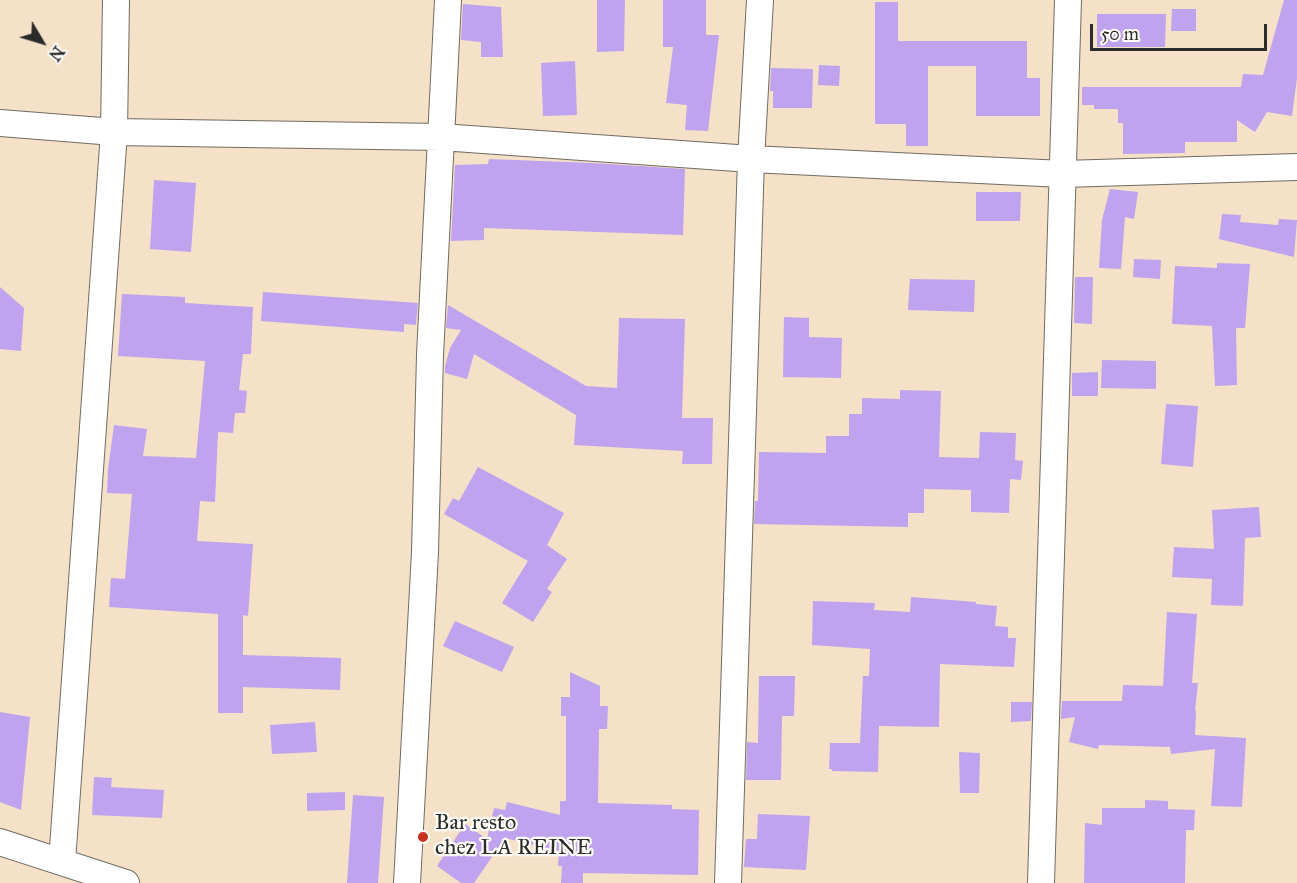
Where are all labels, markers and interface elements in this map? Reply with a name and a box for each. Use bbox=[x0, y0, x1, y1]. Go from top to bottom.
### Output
north arrow bbox=[12, 12, 72, 72]
scale bar bbox=[1093, 12, 1270, 50]
text: 50 m bbox=[1101, 23, 1139, 45]
text: N bbox=[45, 42, 68, 65]
place label: Bar resto chez LA REINE bbox=[435, 811, 592, 862]
marker: Bar resto chez LA REINE bbox=[416, 830, 430, 844]

